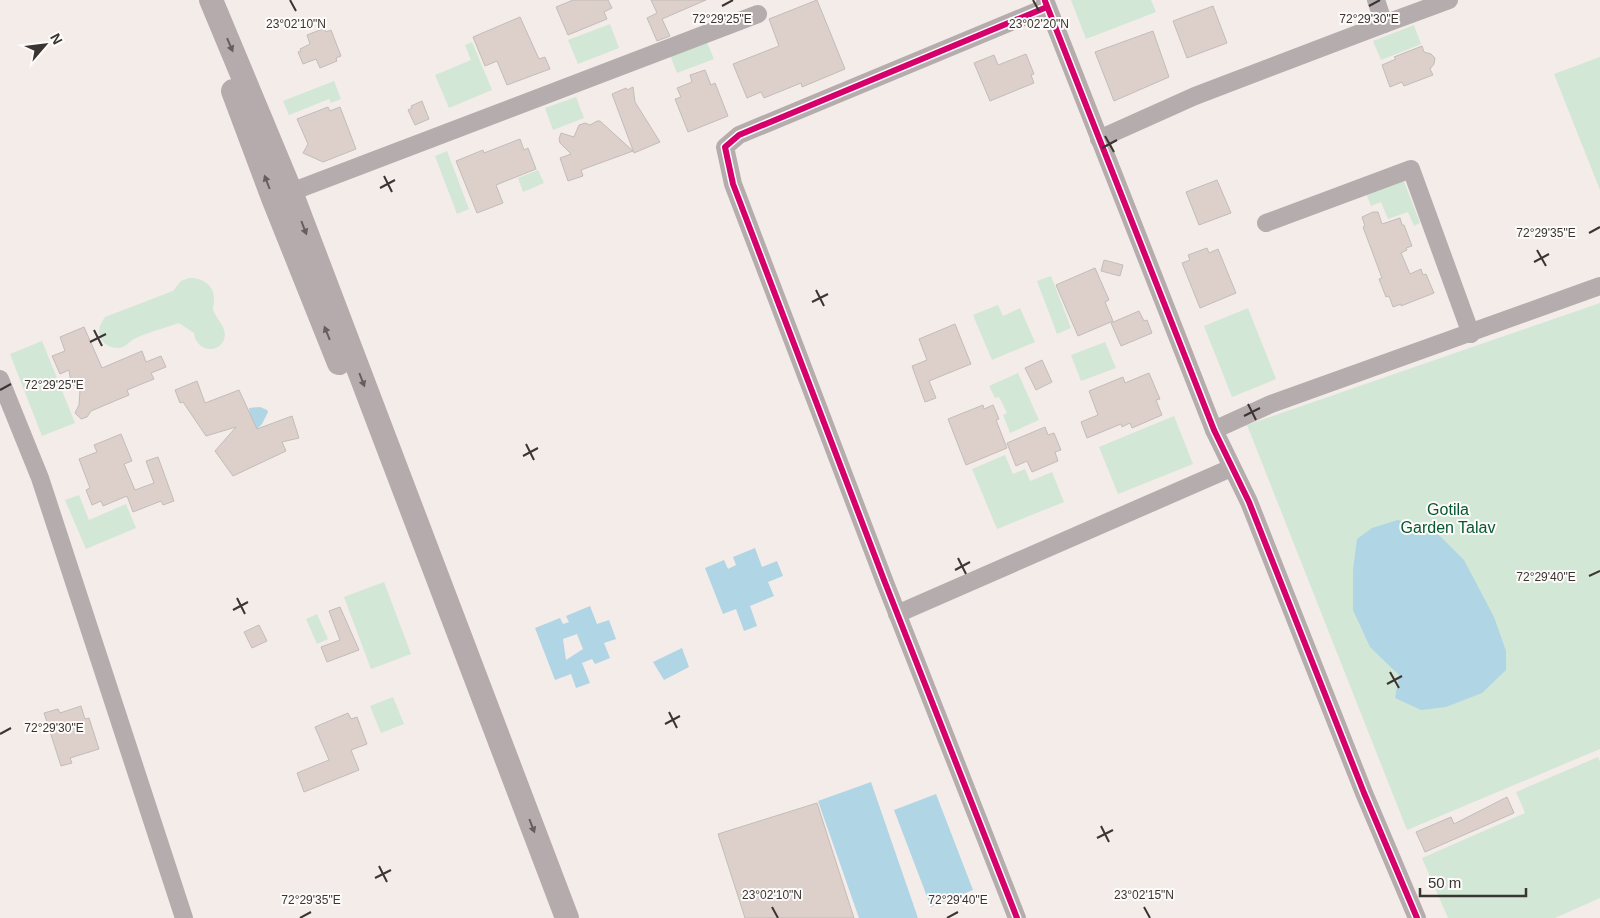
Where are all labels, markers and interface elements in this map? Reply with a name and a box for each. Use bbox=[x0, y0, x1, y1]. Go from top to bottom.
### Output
text: 72°29'25"E bbox=[692, 12, 752, 26]
text: 72°29'30"E bbox=[1339, 12, 1399, 26]
text: 23°02'10"N bbox=[266, 17, 326, 31]
text: 23°02'20"N bbox=[1009, 17, 1069, 31]
north arrow bbox=[20, 20, 70, 70]
text: N bbox=[47, 31, 66, 47]
one-way arrow bbox=[227, 38, 235, 52]
one-way arrow bbox=[263, 174, 271, 189]
one-way arrow bbox=[301, 221, 309, 235]
text: 72°29'35"E bbox=[1516, 226, 1576, 240]
one-way arrow bbox=[322, 326, 330, 340]
one-way arrow bbox=[359, 372, 367, 387]
text: 72°29'25"E bbox=[24, 378, 84, 392]
park label: Gotila Garden Talav bbox=[1401, 501, 1495, 536]
text: 72°29'40"E bbox=[1516, 570, 1576, 584]
text: 72°29'30"E bbox=[24, 721, 84, 735]
one-way arrow bbox=[529, 819, 537, 833]
scale bar bbox=[1420, 866, 1526, 898]
text: 50 m bbox=[1428, 874, 1461, 891]
text: 23°02'10"N bbox=[742, 888, 802, 902]
text: 23°02'15"N bbox=[1114, 888, 1174, 902]
text: 72°29'35"E bbox=[281, 893, 341, 907]
text: 72°29'40"E bbox=[928, 893, 988, 907]

